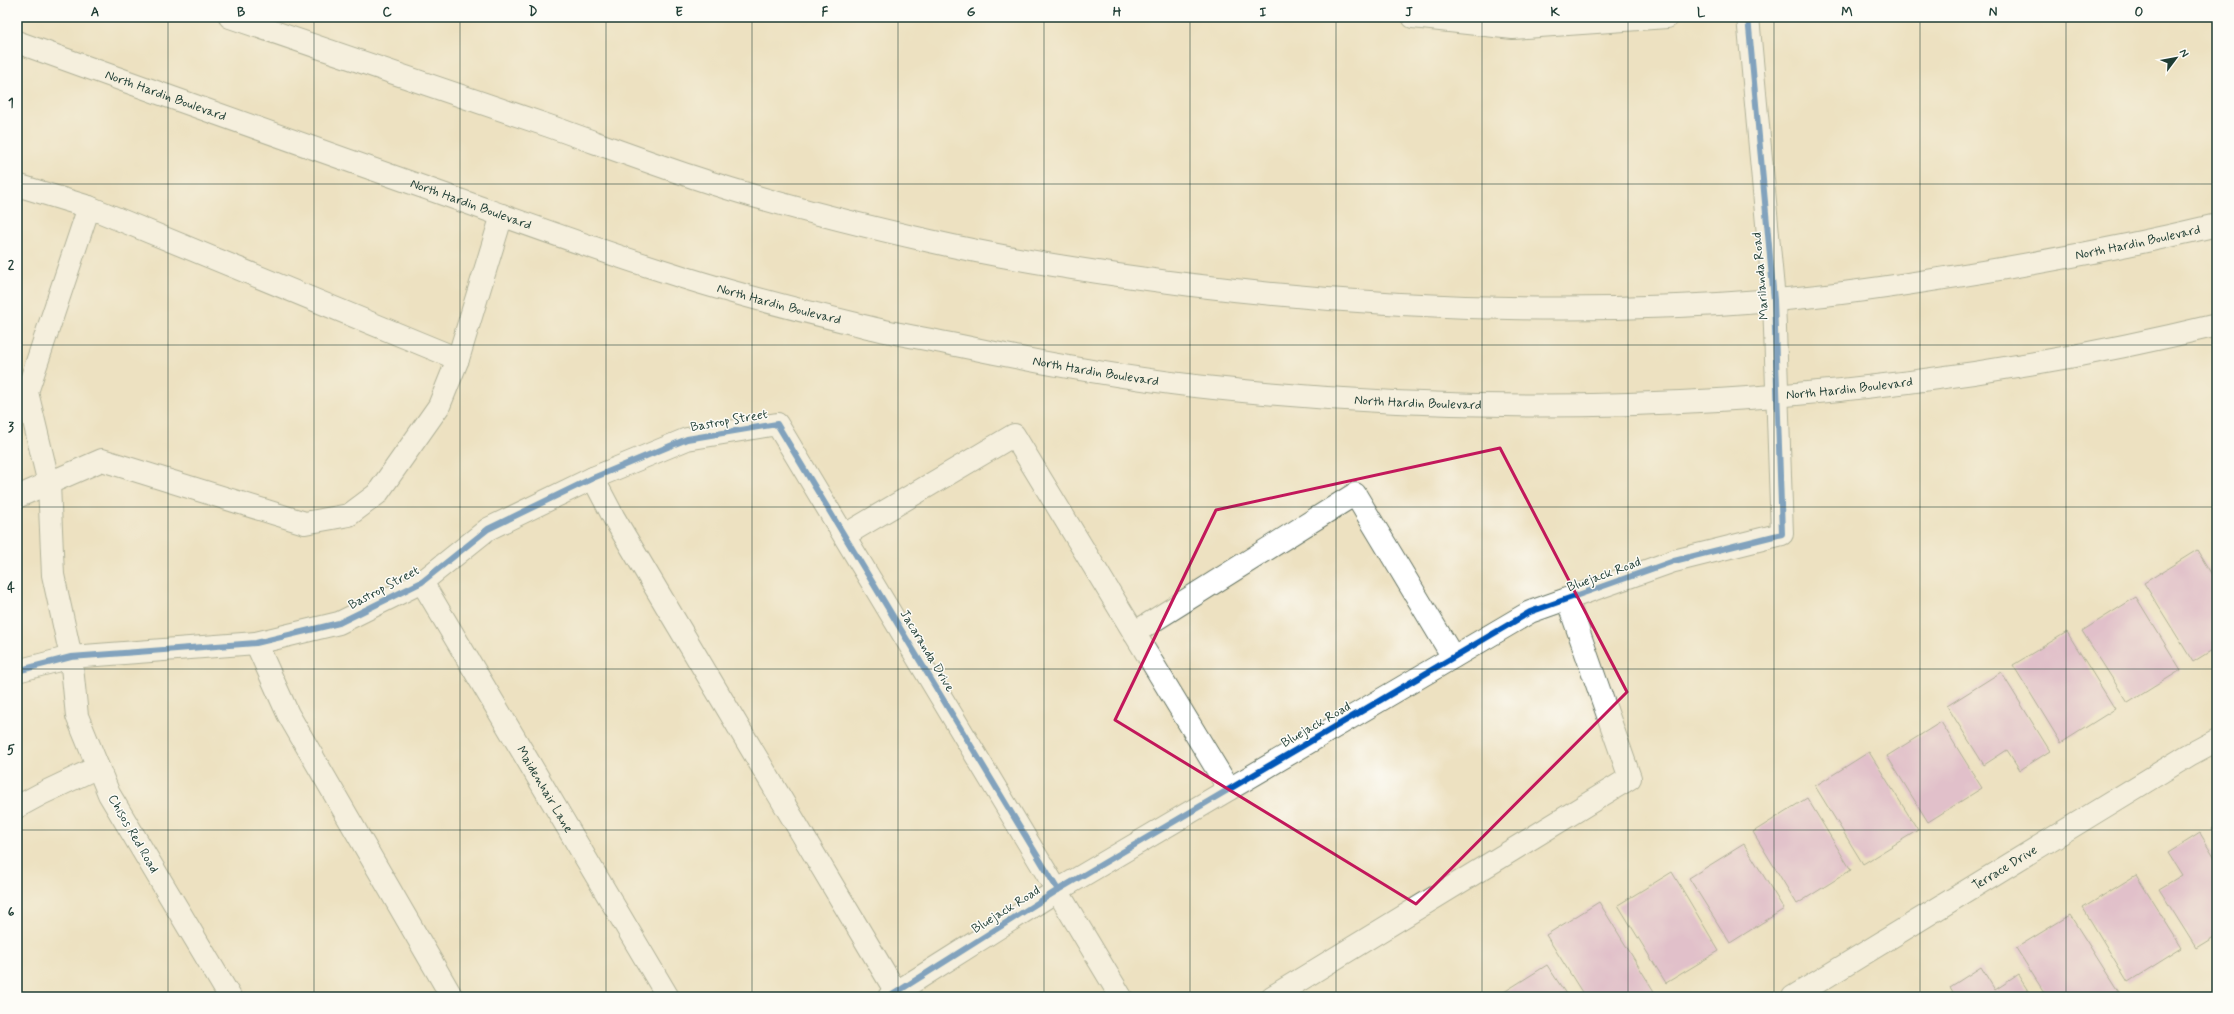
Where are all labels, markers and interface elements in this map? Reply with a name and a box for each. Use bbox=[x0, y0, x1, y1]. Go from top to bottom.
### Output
text: A bbox=[91, 4, 99, 21]
text: B bbox=[237, 4, 246, 21]
text: C bbox=[382, 4, 392, 21]
text: D bbox=[529, 4, 538, 21]
text: E bbox=[675, 4, 683, 21]
text: F bbox=[822, 4, 829, 21]
text: G bbox=[967, 4, 976, 21]
text: H bbox=[1113, 4, 1122, 21]
text: I bbox=[1260, 4, 1267, 21]
text: J bbox=[1405, 4, 1413, 21]
text: K bbox=[1550, 4, 1560, 21]
text: L bbox=[1697, 4, 1706, 21]
text: M bbox=[1841, 4, 1853, 21]
text: N bbox=[1989, 4, 1998, 21]
text: O bbox=[2135, 4, 2144, 21]
north arrow bbox=[2156, 38, 2196, 78]
text: N bbox=[2176, 46, 2192, 60]
street label: North Hardin Boulevard bbox=[103, 66, 229, 125]
text: 1 bbox=[8, 95, 14, 112]
street label: North Hardin Boulevard bbox=[408, 175, 534, 234]
street label: North Hardin Boulevard bbox=[2074, 221, 2202, 264]
street label: Marilanda Road bbox=[1749, 231, 1773, 321]
text: 2 bbox=[8, 257, 15, 274]
street label: North Hardin Boulevard bbox=[715, 279, 843, 329]
street label: North Hardin Boulevard bbox=[1031, 352, 1160, 390]
street label: North Hardin Boulevard bbox=[1785, 373, 1914, 404]
street label: North Hardin Boulevard bbox=[1354, 391, 1482, 413]
street label: Bastrop Street bbox=[689, 406, 769, 436]
text: 3 bbox=[8, 419, 14, 436]
street label: Bluejack Road bbox=[1565, 554, 1643, 596]
street label: Bastrop Street bbox=[346, 562, 423, 614]
text: 4 bbox=[7, 580, 15, 597]
street label: Jacaranda Drive bbox=[896, 607, 958, 695]
street label: Bluejack Road bbox=[1278, 698, 1354, 752]
text: 5 bbox=[7, 742, 15, 759]
street label: Maidenhair Lane bbox=[513, 743, 577, 836]
street label: Chisos Red Road bbox=[104, 791, 162, 877]
street label: Terrace Drive bbox=[1969, 841, 2040, 894]
street label: Bluejack Road bbox=[969, 882, 1043, 938]
text: 6 bbox=[8, 904, 15, 921]

